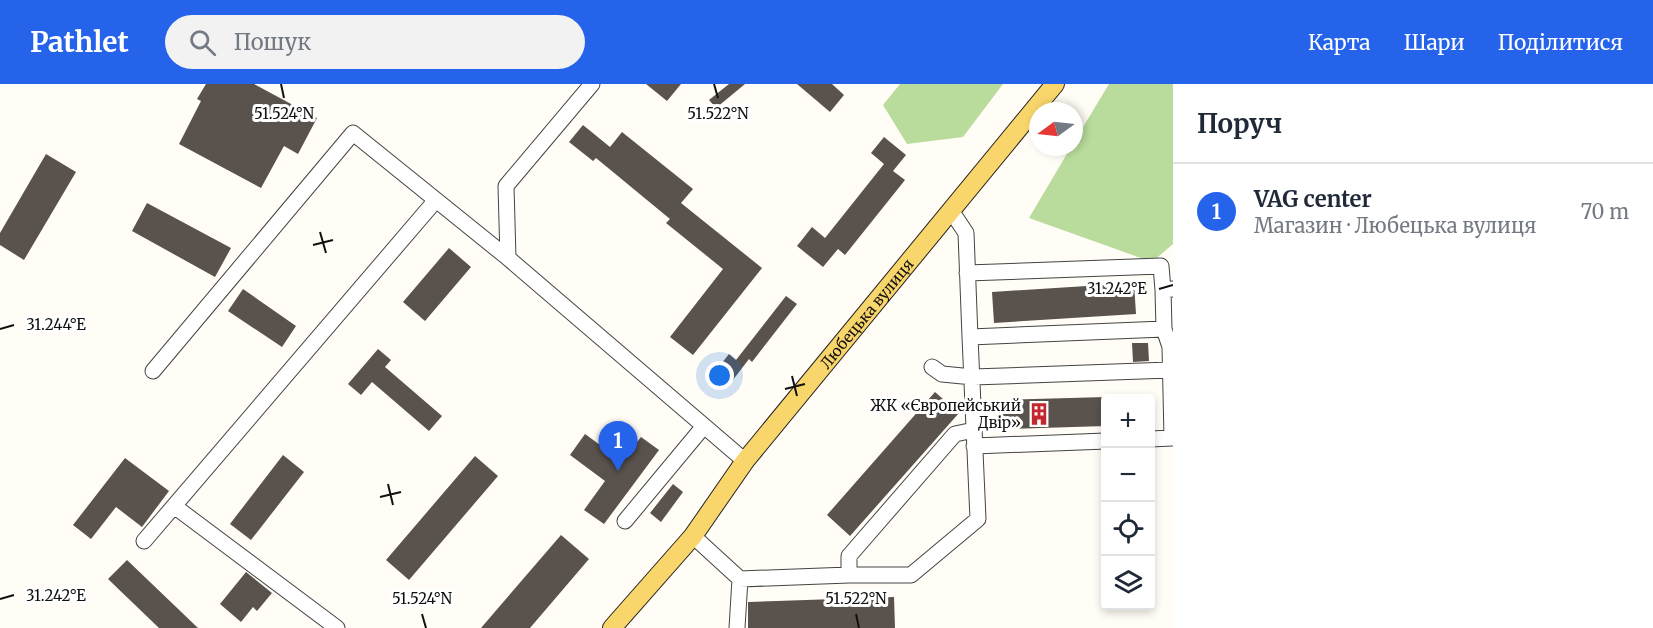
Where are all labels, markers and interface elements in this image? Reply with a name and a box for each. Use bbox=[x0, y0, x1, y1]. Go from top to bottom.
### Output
search box bbox=[165, 15, 585, 69]
text: Pathlet bbox=[30, 24, 129, 60]
icon: search bbox=[186, 26, 219, 59]
text: Пошук bbox=[234, 28, 311, 56]
text: Карта bbox=[1308, 29, 1370, 56]
text: Шари bbox=[1403, 29, 1465, 56]
text: Поділитися bbox=[1498, 29, 1623, 56]
north arrow bbox=[1029, 102, 1083, 156]
text: 51.524°N bbox=[254, 104, 314, 123]
text: 51.522°N bbox=[687, 104, 749, 123]
text: Поруч bbox=[1197, 107, 1282, 140]
text: VAG center bbox=[1254, 185, 1372, 213]
text: 1 bbox=[1212, 199, 1221, 224]
text: 70 m bbox=[1581, 199, 1629, 224]
text: Магазин · Любецька вулиця bbox=[1254, 213, 1536, 238]
street label: Любецька вулиця bbox=[816, 255, 917, 372]
text: 31.242°E bbox=[1087, 279, 1147, 298]
text: 31.244°E bbox=[26, 315, 86, 334]
your location bbox=[705, 361, 734, 390]
map controls bbox=[1101, 394, 1155, 610]
button: + bbox=[1101, 394, 1155, 448]
place label: ЖК «Європейський Двір» bbox=[870, 396, 1021, 432]
building icon: ЖК «Європейський Двір» bbox=[1026, 401, 1052, 427]
pin: 1 bbox=[598, 422, 638, 471]
button: − bbox=[1101, 448, 1155, 502]
button: locate bbox=[1101, 502, 1155, 556]
button: layers bbox=[1101, 556, 1155, 610]
text: 31.242°E bbox=[26, 586, 86, 605]
text: 51.524°N bbox=[392, 589, 452, 608]
text: 51.522°N bbox=[825, 589, 887, 608]

